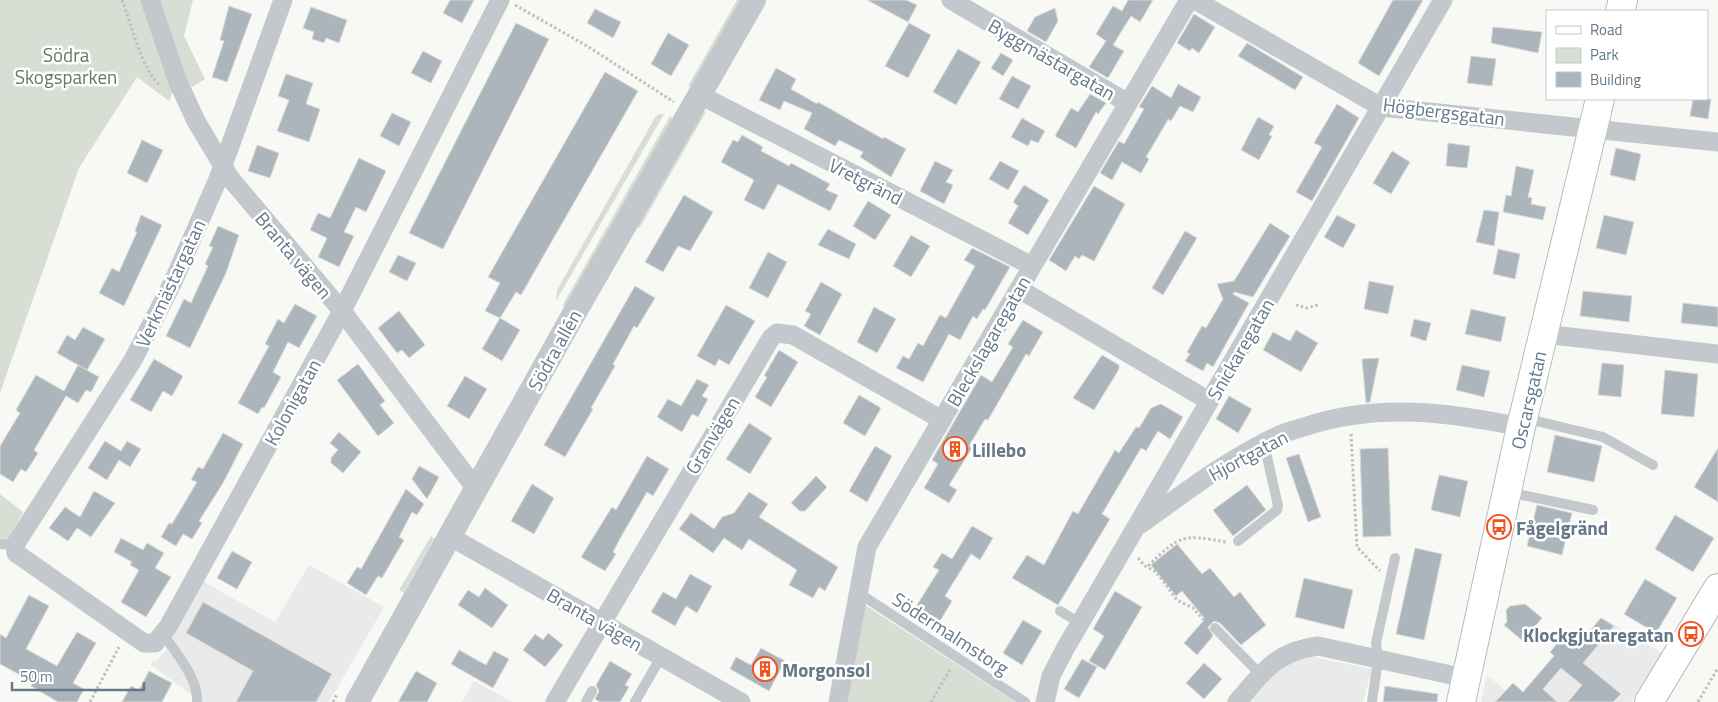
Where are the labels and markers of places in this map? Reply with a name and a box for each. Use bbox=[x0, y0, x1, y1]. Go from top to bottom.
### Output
place label: Lillebo bbox=[972, 435, 1026, 464]
building icon: Lillebo bbox=[942, 436, 968, 462]
place label: Fågelgränd bbox=[1516, 513, 1608, 542]
bus stop icon: Fågelgränd bbox=[1486, 514, 1512, 540]
place label: Klockgjutaregatan bbox=[1523, 620, 1674, 649]
bus stop icon: Klockgjutaregatan bbox=[1678, 621, 1704, 647]
place label: Morgonsol bbox=[782, 655, 870, 684]
building icon: Morgonsol bbox=[752, 656, 778, 682]

